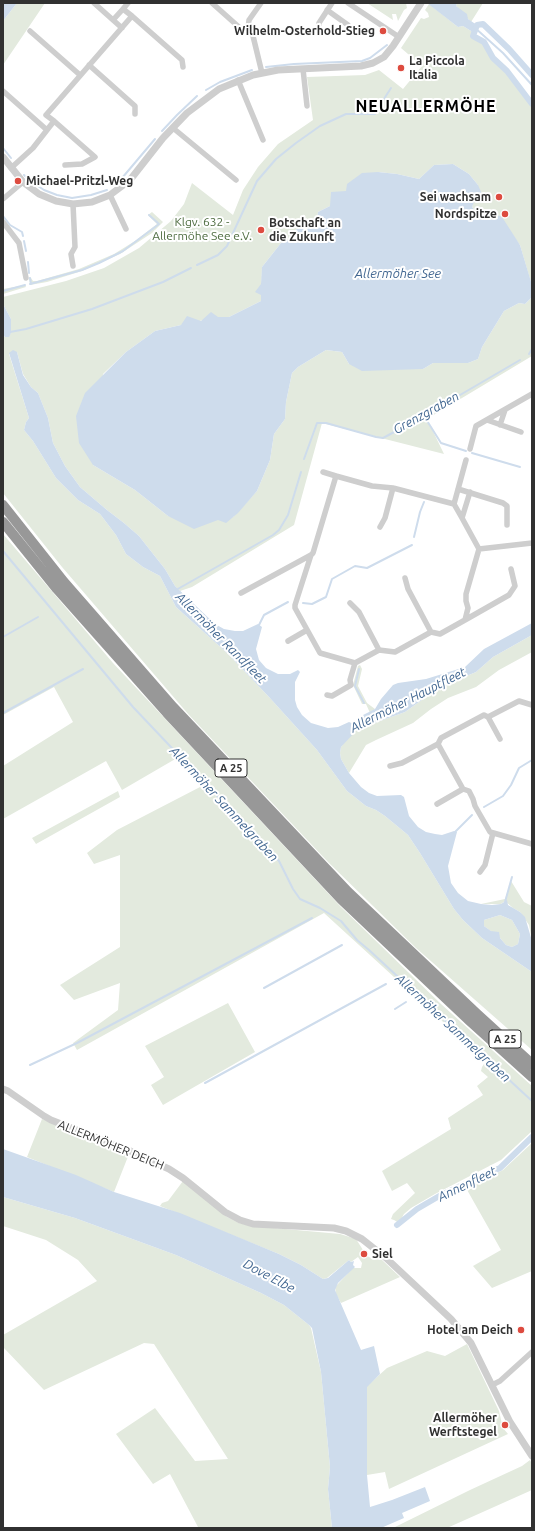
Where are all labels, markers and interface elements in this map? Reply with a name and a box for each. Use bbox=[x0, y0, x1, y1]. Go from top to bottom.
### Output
place label: Wilhelm-Osterhold-Stieg bbox=[234, 24, 375, 38]
marker: Wilhelm-Osterhold-Stieg bbox=[378, 26, 388, 36]
place label: La Piccola Italia bbox=[409, 54, 465, 82]
marker: La Piccola Italia bbox=[396, 63, 406, 73]
district label: NEUALLERMÖHE bbox=[355, 97, 497, 117]
place label: Michael-Pritzl-Weg bbox=[26, 174, 133, 188]
marker: Michael-Pritzl-Weg bbox=[13, 176, 23, 186]
place label: Sei wachsam bbox=[420, 190, 491, 204]
marker: Sei wachsam bbox=[494, 192, 504, 202]
place label: Nordspitze bbox=[435, 207, 497, 221]
marker: Nordspitze bbox=[500, 209, 510, 219]
park label: Klgv. 632 - Allermöhe See e.V. bbox=[152, 215, 252, 243]
place label: Botschaft an die Zukunft bbox=[269, 216, 341, 244]
marker: Botschaft an die Zukunft bbox=[256, 225, 266, 235]
water label: Allermöher See bbox=[355, 266, 441, 282]
water label: Grenzgraben bbox=[390, 388, 462, 438]
water label: Allermöher Randfleet bbox=[172, 589, 270, 687]
water label: Allermöher Hauptfleet bbox=[348, 664, 468, 736]
water label: Allermöher Sammelgraben bbox=[167, 743, 281, 865]
road number: A 25 bbox=[215, 759, 247, 777]
water label: Allermöher Sammelgraben bbox=[392, 971, 514, 1085]
road number: A 25 bbox=[489, 1030, 521, 1048]
street label: ALLERMÖHER DEICH bbox=[56, 1117, 166, 1173]
water label: Annenfleet bbox=[435, 1163, 499, 1205]
place label: Siel bbox=[372, 1247, 393, 1261]
marker: Siel bbox=[359, 1249, 369, 1259]
water label: Dove Elbe bbox=[241, 1256, 297, 1296]
place label: Hotel am Deich bbox=[427, 1323, 513, 1337]
marker: Hotel am Deich bbox=[516, 1325, 526, 1335]
place label: Allermöher Werftstegel bbox=[429, 1411, 497, 1439]
marker: Allermöher Werftstegel bbox=[500, 1420, 510, 1430]

